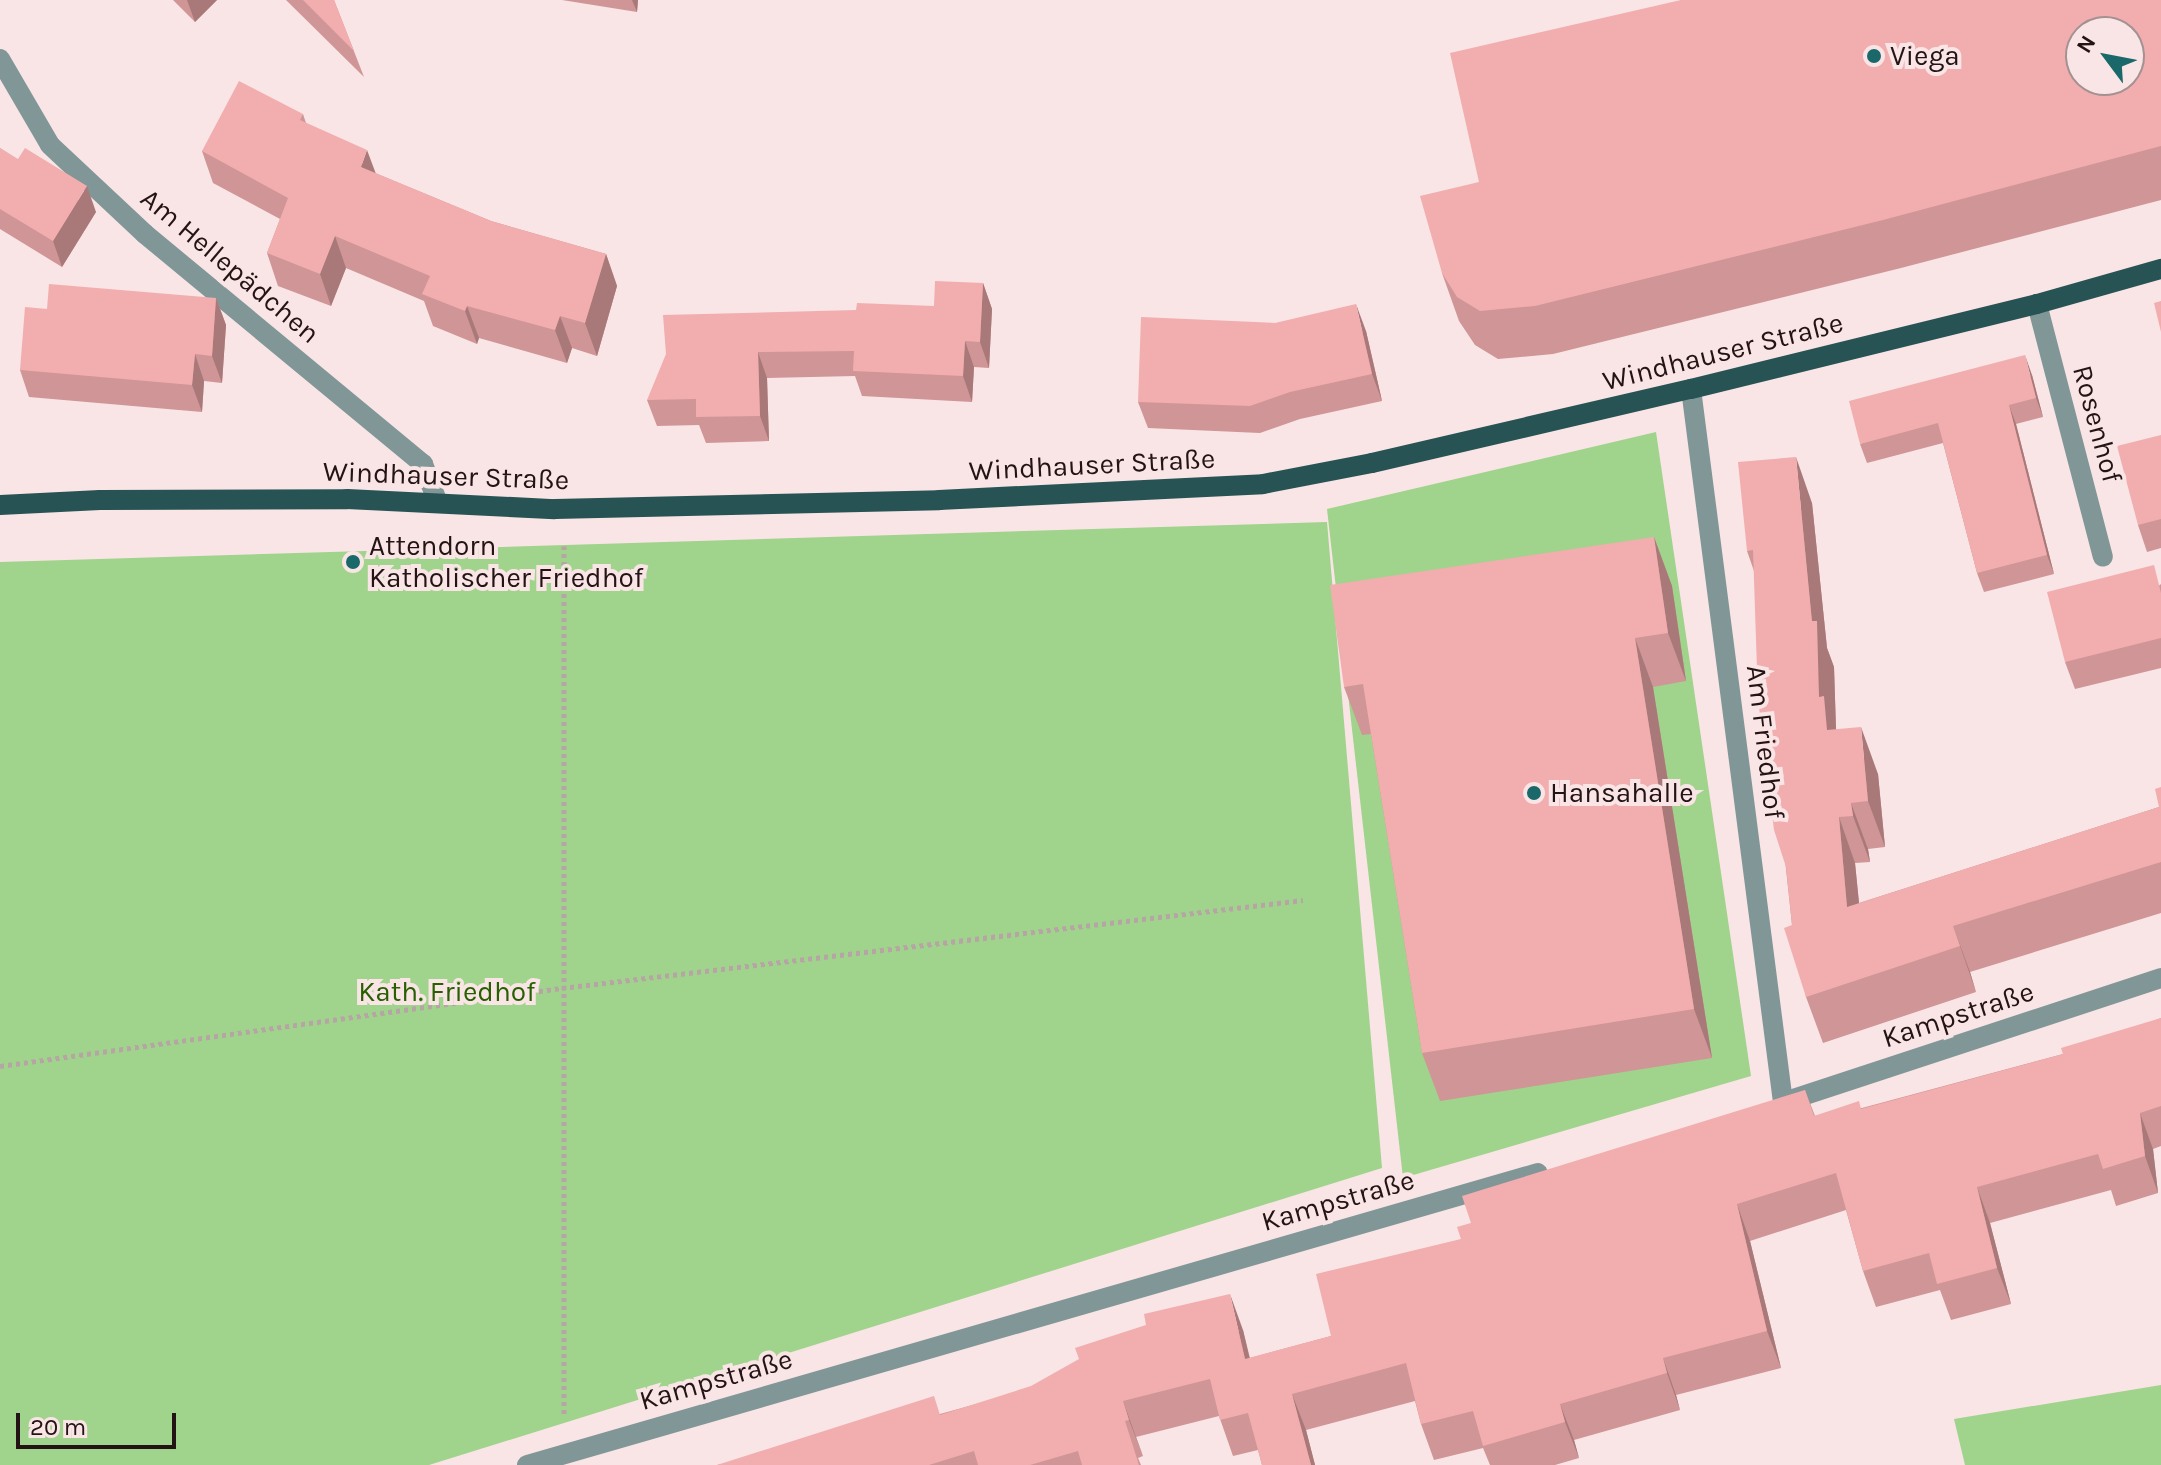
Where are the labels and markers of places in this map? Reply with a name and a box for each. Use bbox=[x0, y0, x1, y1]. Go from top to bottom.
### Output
place label: Viega bbox=[1890, 39, 1960, 73]
marker: Viega bbox=[1865, 47, 1883, 65]
place label: Attendorn Katholischer Friedhof bbox=[369, 529, 643, 595]
marker: Attendorn Katholischer Friedhof bbox=[344, 553, 362, 571]
place label: Hansahalle bbox=[1550, 776, 1694, 810]
marker: Hansahalle bbox=[1525, 784, 1543, 802]

